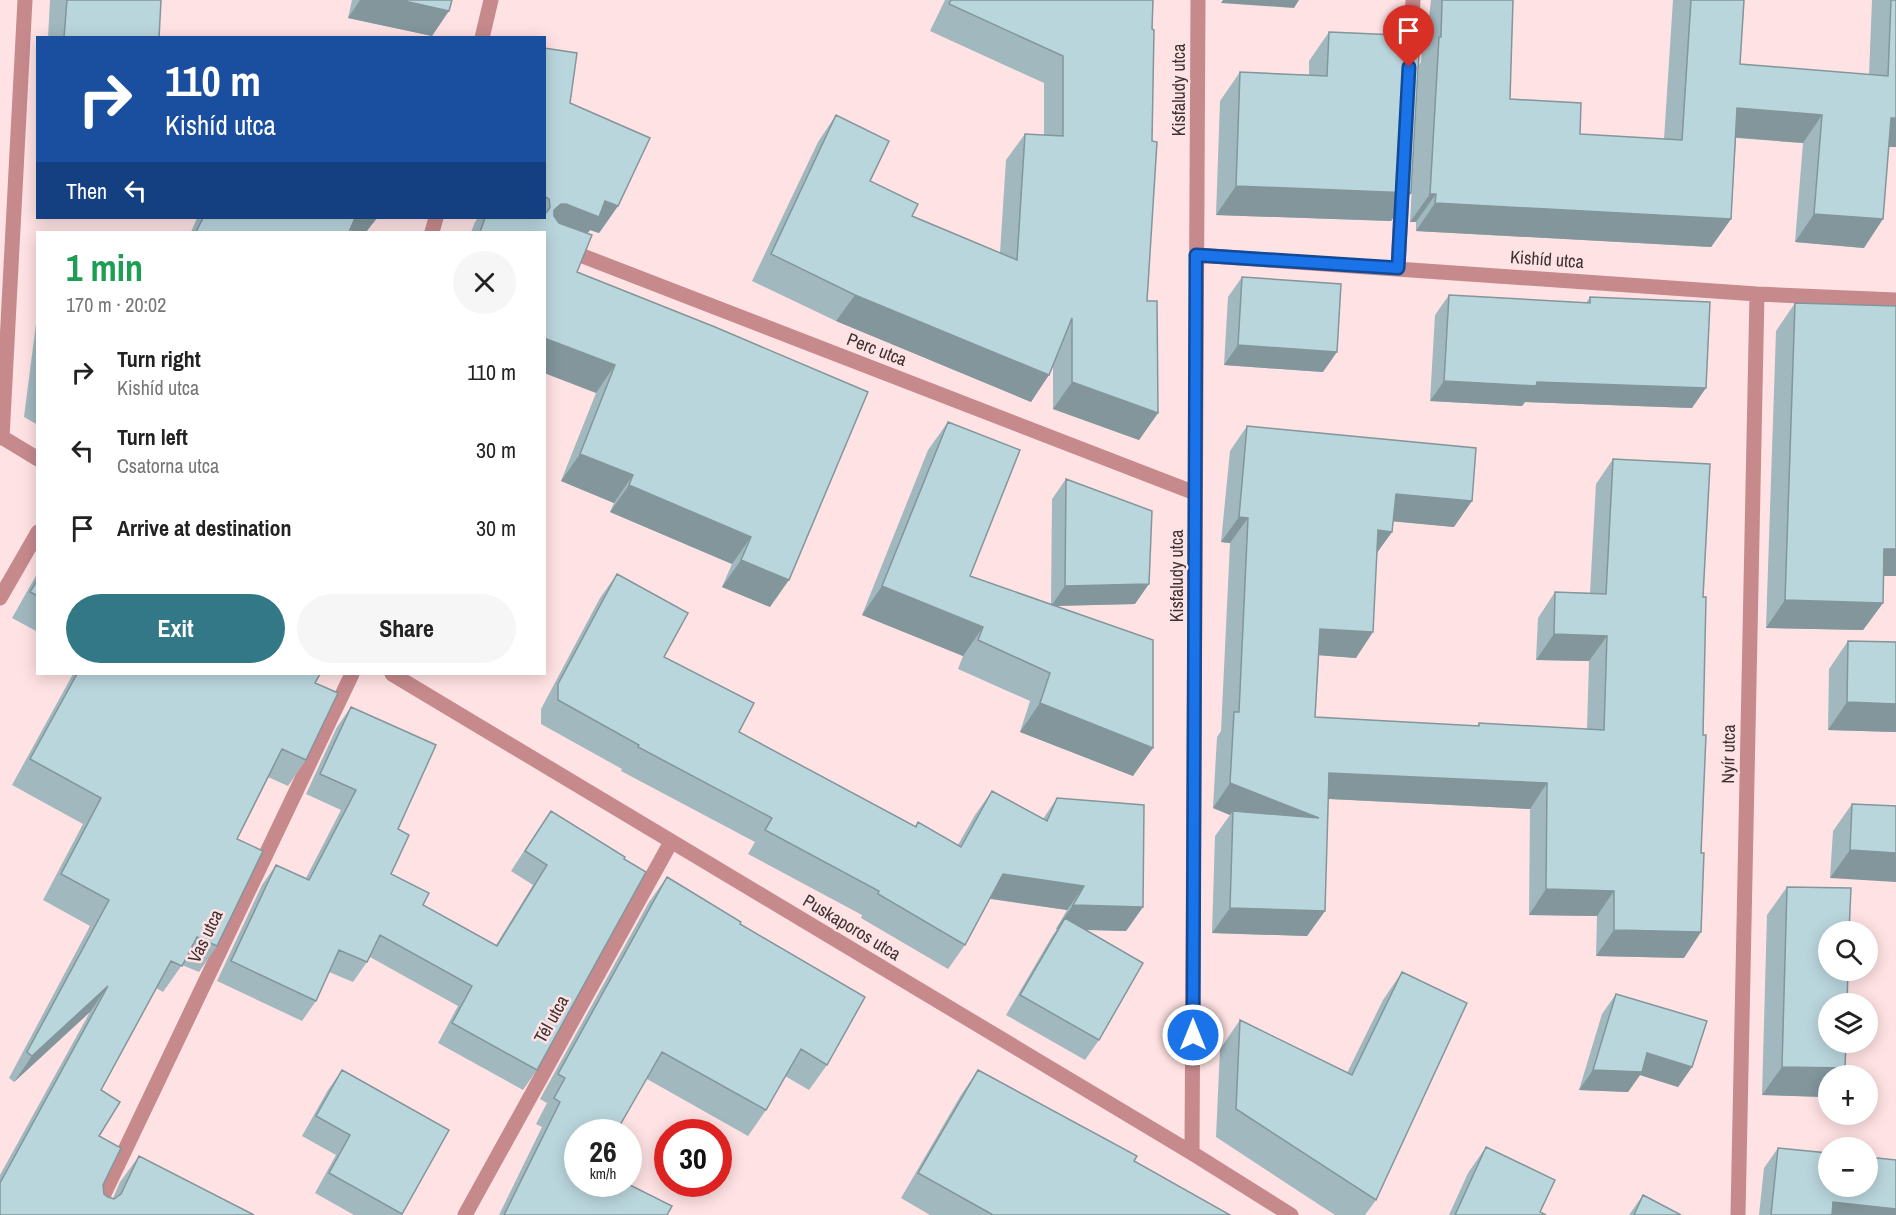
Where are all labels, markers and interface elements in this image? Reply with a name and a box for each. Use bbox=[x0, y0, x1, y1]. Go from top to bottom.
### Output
pin bbox=[1383, 5, 1434, 67]
icon: arrive bbox=[1392, 14, 1425, 47]
street label: Kisfaludy utca bbox=[1166, 44, 1191, 136]
text: 110 m bbox=[165, 53, 261, 109]
icon: right bbox=[66, 60, 144, 138]
text: Kishíd utca bbox=[165, 107, 276, 143]
icon: left bbox=[119, 174, 152, 207]
text: Then bbox=[66, 176, 107, 206]
text: 1 min bbox=[66, 244, 143, 292]
street label: Kishíd utca bbox=[1509, 244, 1585, 274]
button: close bbox=[453, 251, 516, 314]
text: 170 m · 20:02 bbox=[66, 291, 166, 318]
street label: Perc utca bbox=[843, 326, 911, 372]
text: Turn right bbox=[117, 344, 201, 374]
icon: right bbox=[66, 356, 99, 389]
text: 110 m bbox=[467, 357, 516, 387]
text: Kishíd utca bbox=[117, 374, 199, 401]
text: Turn left bbox=[117, 422, 188, 452]
icon: left bbox=[66, 434, 99, 467]
text: 30 m bbox=[476, 435, 516, 465]
text: Csatorna utca bbox=[117, 452, 219, 479]
icon: arrive bbox=[66, 512, 99, 545]
text: Arrive at destination bbox=[117, 513, 291, 543]
text: 30 m bbox=[476, 513, 516, 543]
street label: Kisfaludy utca bbox=[1164, 530, 1189, 622]
button: Exit bbox=[66, 594, 285, 663]
button: Share bbox=[297, 594, 516, 663]
street label: Nyír utca bbox=[1715, 724, 1741, 784]
street label: Puskaporos utca bbox=[798, 888, 906, 966]
street label: Vas utca bbox=[181, 905, 229, 967]
map controls bbox=[1818, 921, 1878, 1197]
button: search bbox=[1818, 921, 1878, 981]
street label: Tél utca bbox=[528, 991, 574, 1047]
button: layers bbox=[1818, 993, 1878, 1053]
position arrow bbox=[1161, 1003, 1225, 1067]
button: + bbox=[1818, 1065, 1878, 1125]
speed limit sign: 30 bbox=[654, 1119, 732, 1197]
text: 26 bbox=[589, 1131, 617, 1171]
button: − bbox=[1818, 1137, 1878, 1197]
text: km/h bbox=[590, 1163, 616, 1184]

